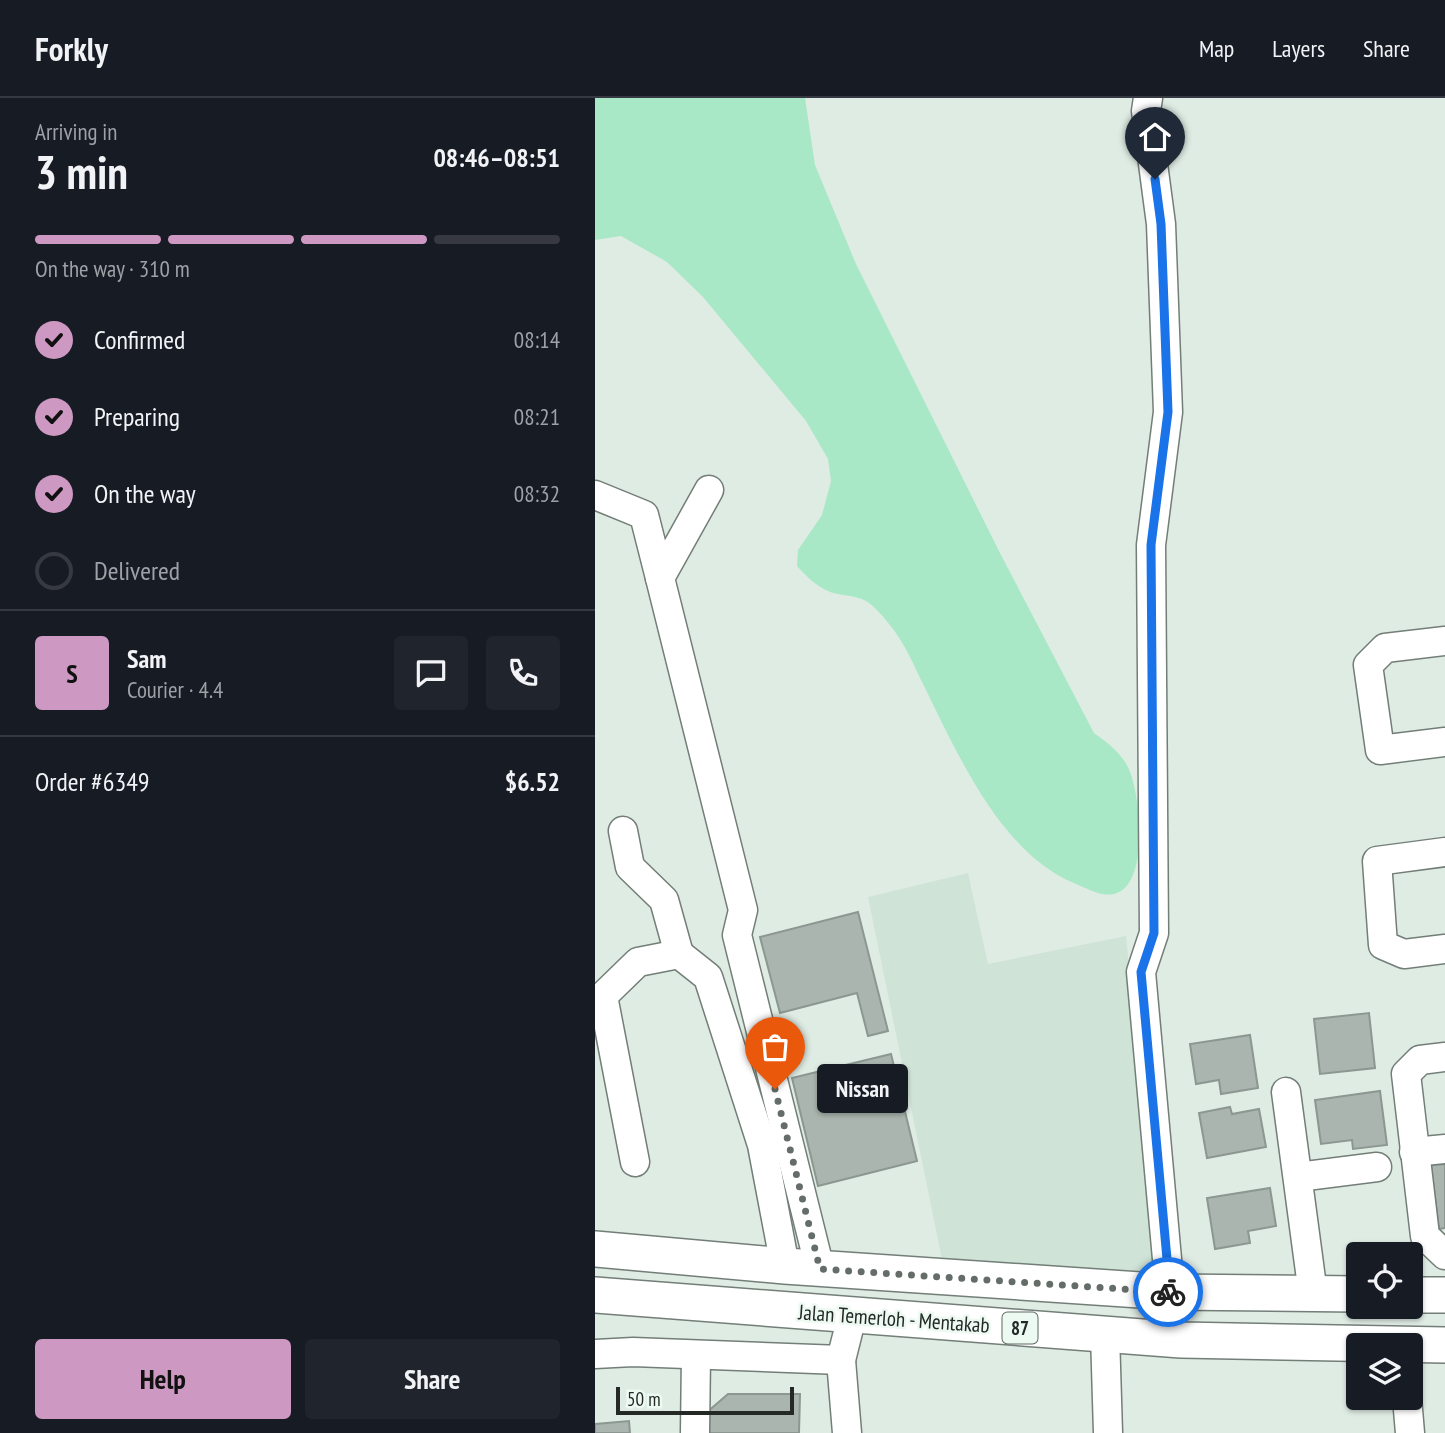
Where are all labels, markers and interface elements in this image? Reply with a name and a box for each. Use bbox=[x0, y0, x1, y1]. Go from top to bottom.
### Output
text: Forkly bbox=[35, 27, 108, 70]
text: Map bbox=[1199, 33, 1234, 64]
text: Layers bbox=[1272, 33, 1325, 64]
text: Share bbox=[1363, 33, 1410, 64]
pin bbox=[1125, 107, 1185, 179]
text: Arriving in bbox=[35, 117, 117, 146]
icon: home bbox=[1136, 118, 1174, 156]
text: 08:46–08:51 bbox=[433, 141, 560, 174]
text: 3 min bbox=[35, 142, 128, 202]
text: On the way · 310 m bbox=[35, 254, 190, 283]
icon: check bbox=[35, 321, 73, 359]
text: Confirmed bbox=[94, 323, 185, 356]
text: 08:14 bbox=[514, 325, 560, 354]
icon: check bbox=[35, 398, 73, 436]
text: Preparing bbox=[94, 400, 180, 433]
text: 08:21 bbox=[514, 402, 560, 431]
icon: check bbox=[35, 475, 73, 513]
text: On the way bbox=[94, 477, 196, 510]
text: 08:32 bbox=[514, 479, 560, 508]
text: Delivered bbox=[94, 554, 180, 587]
button: chat bbox=[394, 636, 468, 710]
button: phone bbox=[486, 636, 560, 710]
text: Sam bbox=[127, 642, 166, 675]
text: S bbox=[66, 657, 78, 690]
text: Courier · 4.4 bbox=[127, 675, 223, 704]
text: Order #6349 bbox=[35, 765, 150, 798]
text: $6.52 bbox=[505, 765, 560, 798]
pin bbox=[745, 1017, 805, 1089]
icon: bag bbox=[756, 1028, 794, 1066]
callout: Nissan bbox=[817, 1065, 908, 1114]
text: Nissan bbox=[836, 1074, 889, 1103]
map controls bbox=[1346, 1242, 1423, 1410]
button: locate bbox=[1346, 1242, 1423, 1319]
courier bbox=[1133, 1257, 1203, 1327]
icon: bike bbox=[1149, 1273, 1187, 1311]
street label: Jalan Temerloh - Mentakab bbox=[797, 1298, 991, 1339]
road number: 87 bbox=[1003, 1312, 1037, 1344]
button: layers bbox=[1346, 1333, 1423, 1410]
button: Help bbox=[35, 1339, 291, 1419]
button: Share bbox=[305, 1339, 560, 1419]
scale bar bbox=[616, 1384, 795, 1416]
text: 50 m bbox=[627, 1387, 661, 1411]

